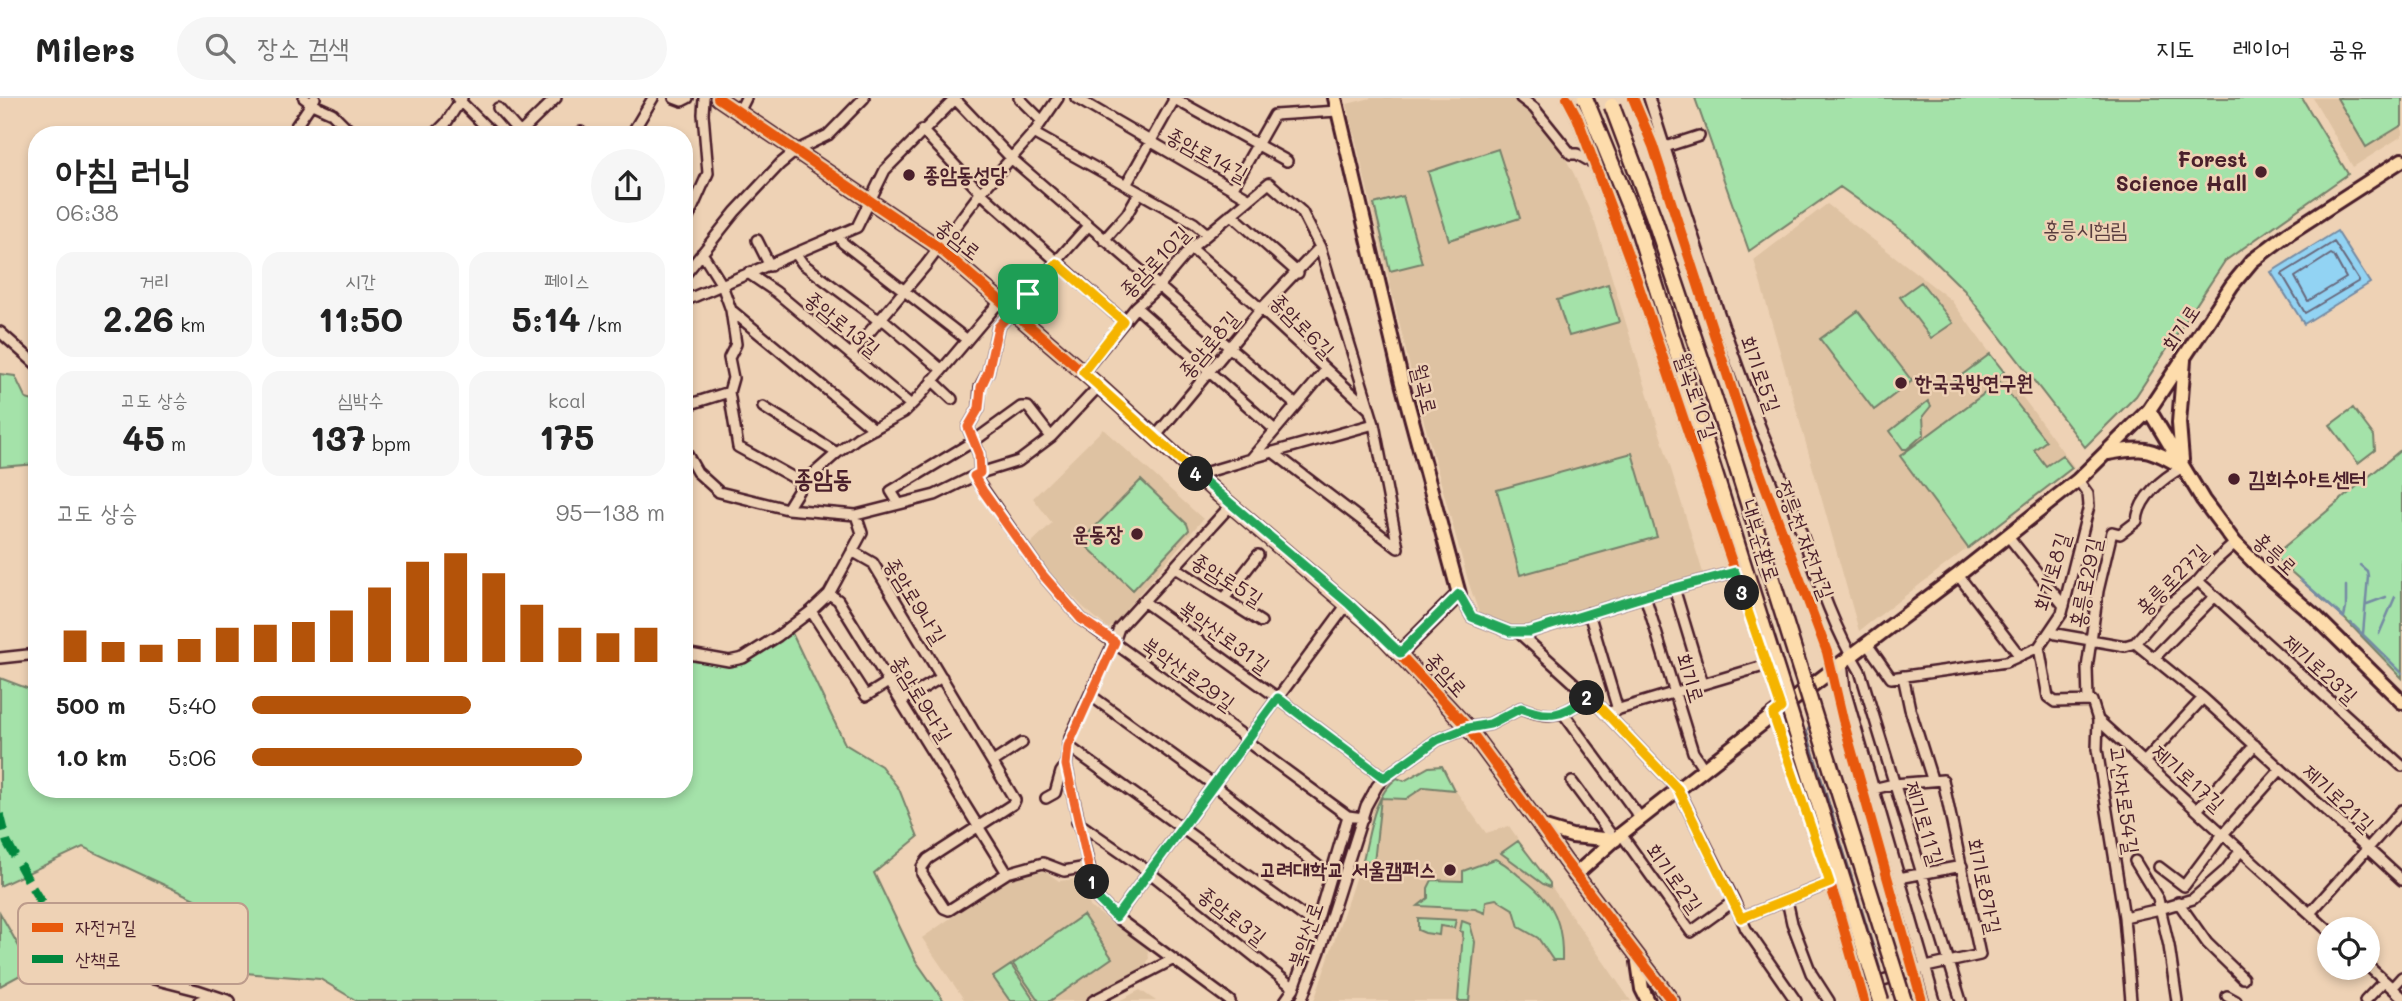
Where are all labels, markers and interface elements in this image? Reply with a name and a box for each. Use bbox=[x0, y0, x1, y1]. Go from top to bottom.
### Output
search box bbox=[177, 17, 667, 80]
text: Milers bbox=[35, 27, 135, 70]
icon: search bbox=[201, 29, 239, 67]
text: 장소 검색 bbox=[257, 30, 349, 64]
text: 지도 bbox=[2156, 32, 2194, 63]
text: 레이어 bbox=[2232, 32, 2290, 63]
text: 공유 bbox=[2328, 32, 2367, 63]
street label: 종암로14길 bbox=[1162, 120, 1253, 187]
place label: Forest Science Hall bbox=[2116, 145, 2247, 196]
text: 아침 러닝 bbox=[56, 146, 192, 196]
button: share bbox=[591, 149, 665, 223]
place label: 종암동성당 bbox=[923, 160, 1008, 187]
marker: Forest Science Hall bbox=[2253, 164, 2269, 180]
marker: 종암동성당 bbox=[901, 167, 917, 183]
text: 06:38 bbox=[56, 197, 119, 227]
street label: 종암로 bbox=[931, 213, 987, 265]
park label: 홍릉시험림 bbox=[2043, 215, 2127, 242]
street label: 종암로10길 bbox=[1113, 219, 1195, 303]
pin bbox=[998, 264, 1058, 324]
text: 거리 bbox=[139, 268, 169, 293]
text: 시간 bbox=[345, 268, 376, 293]
text: 페이스 bbox=[544, 268, 590, 293]
icon: arrive bbox=[1009, 275, 1047, 313]
street label: 종암로13길 bbox=[800, 284, 886, 361]
street label: 종암로6길 bbox=[1265, 287, 1341, 363]
text: 2.26 bbox=[103, 295, 174, 341]
text: 11:50 bbox=[318, 295, 403, 341]
text: 5:14 bbox=[512, 295, 581, 341]
street label: 회기로 bbox=[2155, 299, 2205, 356]
street label: 종암로8길 bbox=[1172, 305, 1244, 383]
text: km bbox=[174, 312, 205, 337]
text: /km bbox=[581, 312, 622, 337]
street label: 회기로5길 bbox=[1735, 331, 1788, 416]
street label: 월곡로10길 bbox=[1670, 349, 1725, 443]
street label: 월곡로 bbox=[1406, 361, 1445, 417]
place label: 한국국방연구원 bbox=[1914, 368, 2033, 395]
marker: 한국국방연구원 bbox=[1893, 375, 1909, 391]
text: 고도 상승 bbox=[121, 387, 188, 412]
text: 심박수 bbox=[338, 387, 383, 412]
text: kcal bbox=[548, 388, 586, 413]
text: 175 bbox=[539, 413, 595, 459]
text: 45 bbox=[122, 414, 165, 460]
text: 137 bbox=[310, 414, 366, 460]
text: m bbox=[165, 431, 186, 456]
text: bpm bbox=[366, 431, 411, 456]
pin: 4 bbox=[1178, 456, 1214, 492]
text: 4 bbox=[1189, 461, 1202, 486]
district label: 종암동 bbox=[794, 462, 852, 493]
place label: 김희수아트센터 bbox=[2248, 464, 2366, 491]
marker: 김희수아트센터 bbox=[2226, 471, 2242, 487]
street label: 정릉천 자전거길 bbox=[1771, 476, 1841, 603]
street label: 내부순환로 bbox=[1736, 496, 1787, 585]
text: 고도 상승 bbox=[56, 497, 137, 527]
text: 95–138 m bbox=[556, 497, 665, 527]
place label: 운동장 bbox=[1072, 519, 1123, 546]
marker: 운동장 bbox=[1129, 526, 1145, 542]
street label: 홍릉로 bbox=[2248, 526, 2304, 580]
street label: 회기로8길 bbox=[2026, 529, 2075, 614]
street label: 홍릉로29길 bbox=[2063, 535, 2107, 630]
street label: 홍릉로27길 bbox=[2129, 537, 2213, 621]
street label: 종암로5길 bbox=[1187, 546, 1269, 611]
street label: 종암로9나길 bbox=[879, 552, 953, 649]
pin: 3 bbox=[1724, 575, 1760, 610]
text: 3 bbox=[1736, 580, 1747, 605]
street label: 북악산로31길 bbox=[1174, 594, 1276, 678]
street label: 제기로23길 bbox=[2278, 627, 2364, 709]
street label: 북악산로29길 bbox=[1137, 630, 1241, 716]
street label: 종암로 bbox=[1420, 646, 1474, 702]
street label: 회기로 bbox=[1671, 649, 1712, 706]
street label: 종암로9다길 bbox=[885, 650, 959, 747]
pin: 2 bbox=[1570, 680, 1604, 716]
text: 2 bbox=[1581, 685, 1592, 710]
text: 500 m bbox=[56, 690, 126, 720]
text: 5:40 bbox=[168, 690, 216, 720]
street label: 제기로17길 bbox=[2147, 737, 2231, 817]
text: 1.0 km bbox=[56, 742, 127, 772]
text: 5:06 bbox=[168, 742, 217, 772]
street label: 고산자로54길 bbox=[2105, 744, 2146, 856]
street label: 제기로21길 bbox=[2297, 757, 2381, 837]
street label: 제기로11길 bbox=[1900, 777, 1951, 868]
street label: 회기로8가길 bbox=[1962, 835, 2009, 936]
street label: 회기로2길 bbox=[1641, 837, 1709, 917]
place label: 고려대학교 서울캠퍼스 bbox=[1259, 855, 1436, 882]
marker: 고려대학교 서울캠퍼스 bbox=[1442, 862, 1458, 878]
pin: 1 bbox=[1074, 864, 1110, 900]
text: 1 bbox=[1087, 869, 1096, 894]
street label: 종암로3길 bbox=[1193, 880, 1273, 950]
street label: 북악산로 bbox=[1281, 898, 1328, 971]
legend bbox=[18, 903, 248, 984]
text: 자전거길 bbox=[75, 914, 136, 939]
map controls bbox=[2317, 917, 2380, 980]
button: locate bbox=[2317, 917, 2380, 980]
text: 산책로 bbox=[75, 946, 121, 971]

